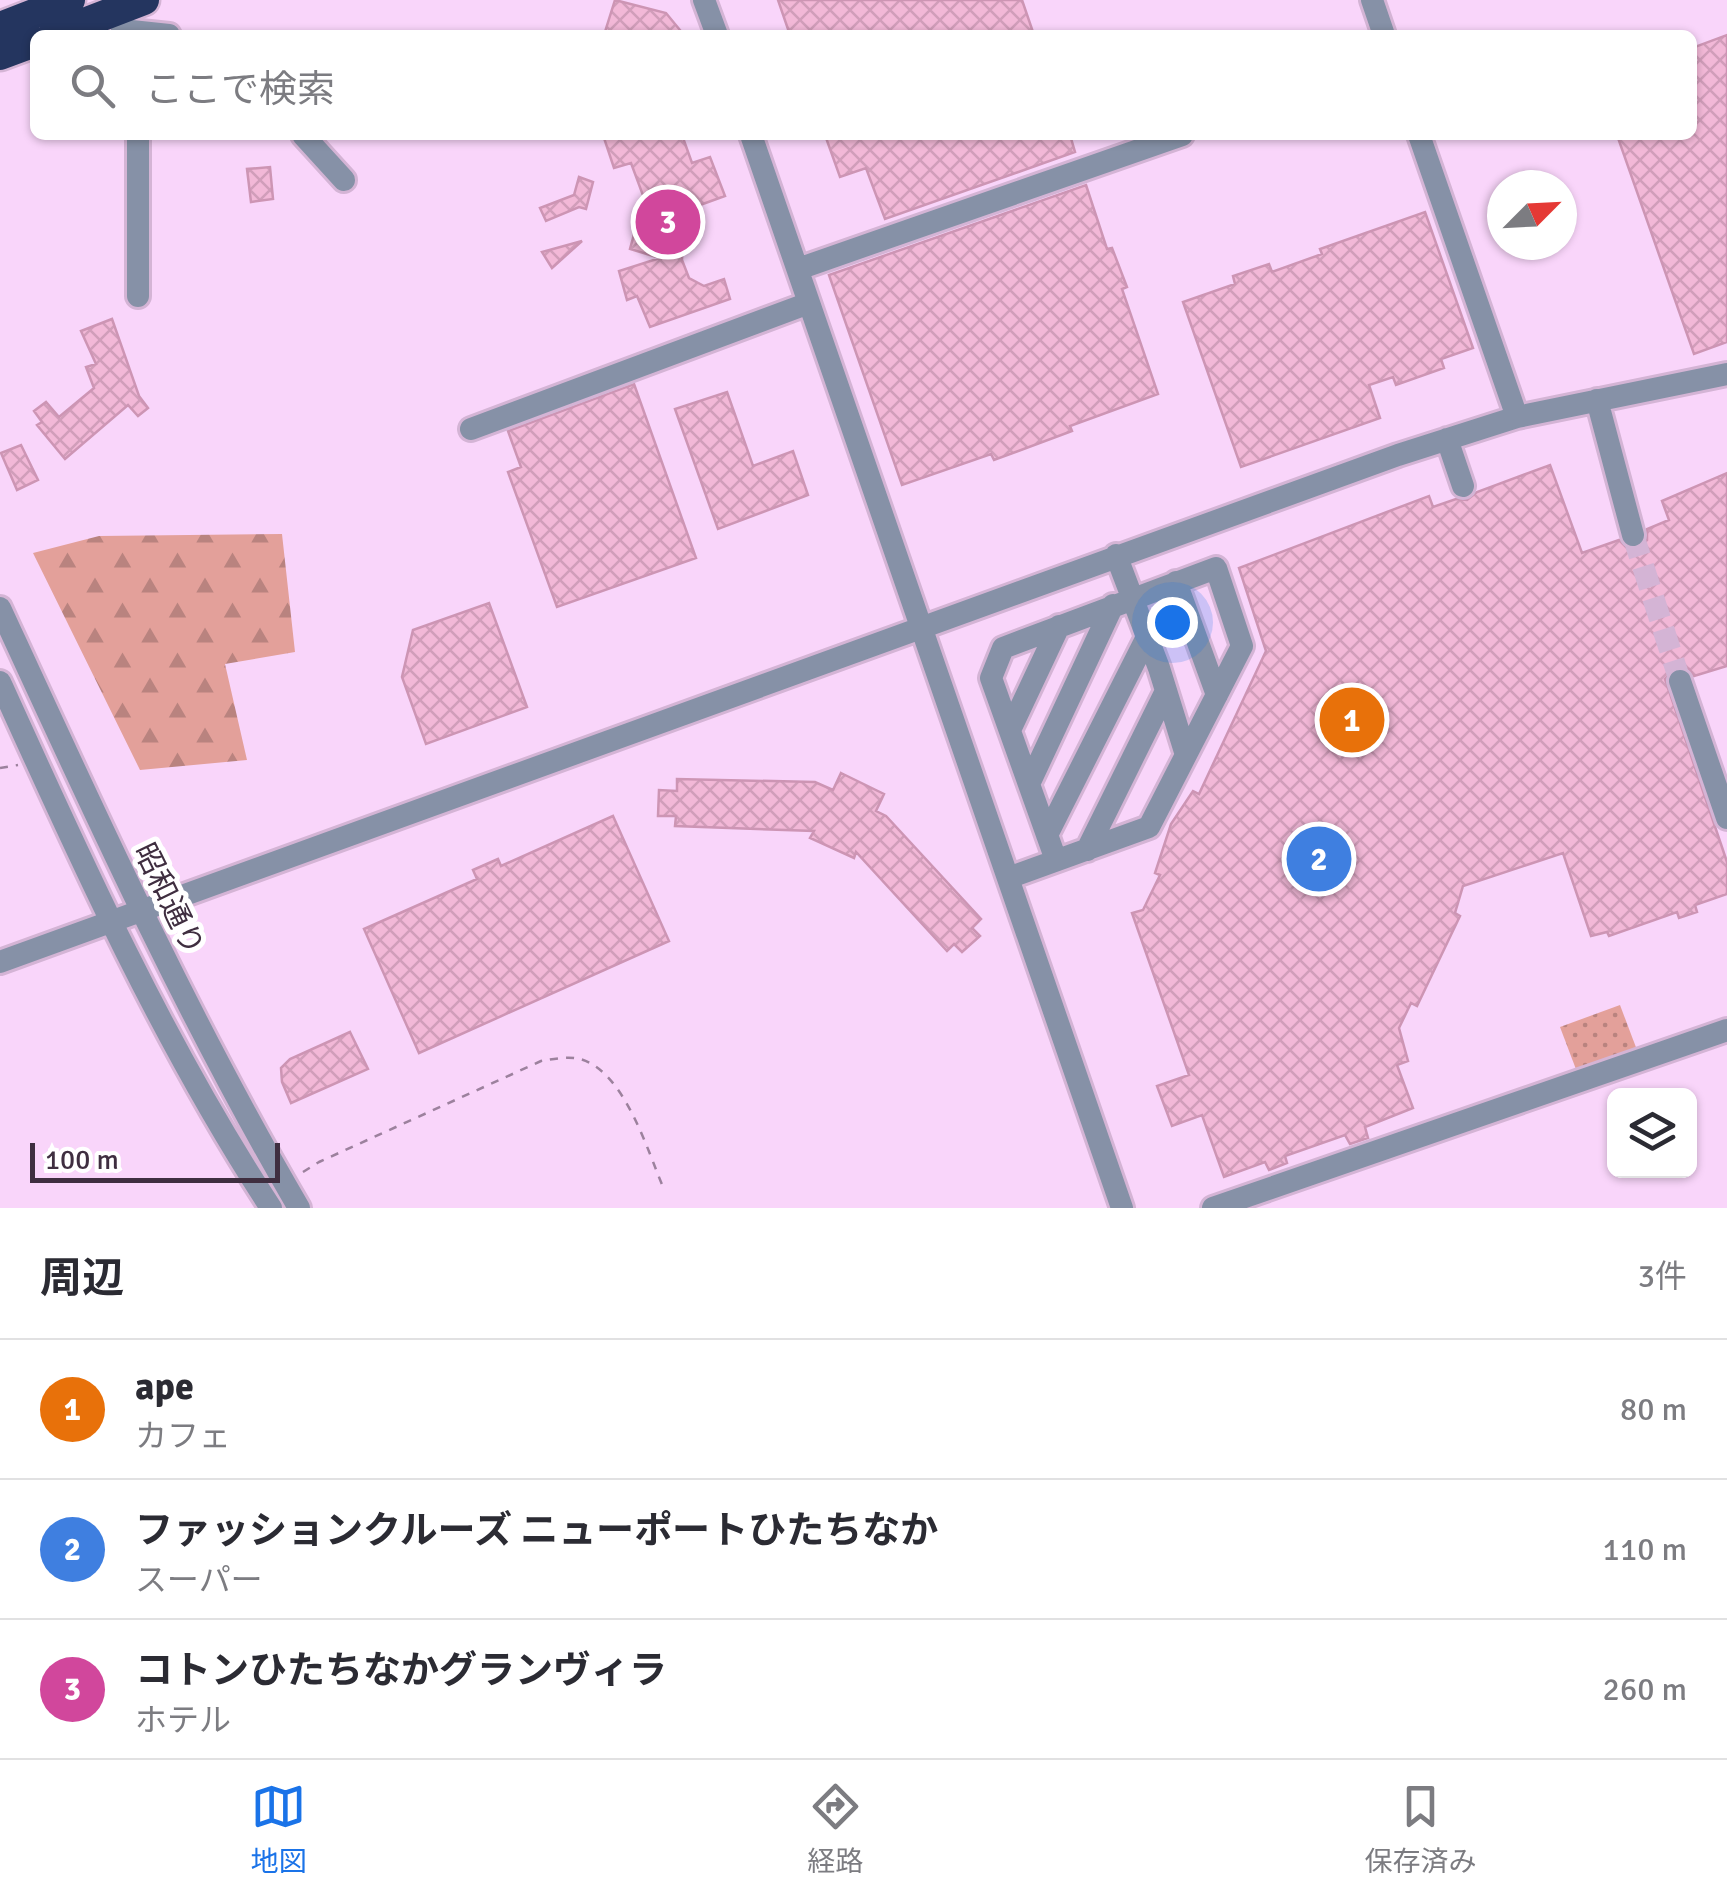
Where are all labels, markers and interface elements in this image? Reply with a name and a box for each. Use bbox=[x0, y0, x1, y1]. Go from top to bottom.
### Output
search box bbox=[30, 30, 1697, 140]
icon: search bbox=[65, 58, 120, 113]
text: ここで検索 bbox=[145, 66, 335, 113]
north arrow bbox=[1487, 170, 1577, 260]
pin: 3 bbox=[636, 184, 700, 260]
your location bbox=[1147, 597, 1198, 648]
pin: 1 bbox=[1320, 682, 1384, 758]
pin: 2 bbox=[1286, 822, 1352, 896]
street label: 昭和通り bbox=[126, 837, 211, 961]
map controls bbox=[1607, 1088, 1697, 1178]
button: layers bbox=[1607, 1088, 1697, 1178]
scale bar bbox=[30, 1138, 280, 1182]
text: 100 m bbox=[45, 1143, 119, 1177]
text: 周辺 bbox=[40, 1253, 124, 1304]
text: 3件 bbox=[1638, 1257, 1687, 1296]
text: ape bbox=[135, 1363, 194, 1410]
text: 1 bbox=[64, 1390, 81, 1429]
text: 80 m bbox=[1620, 1390, 1687, 1429]
text: カフェ bbox=[135, 1417, 231, 1456]
text: ファッションクルーズ ニューポートひたちなか bbox=[135, 1507, 938, 1554]
text: 2 bbox=[64, 1530, 81, 1569]
text: 110 m bbox=[1603, 1530, 1687, 1569]
text: スーパー bbox=[135, 1561, 263, 1600]
text: コトンひたちなかグランヴィラ bbox=[135, 1647, 667, 1694]
text: 3 bbox=[64, 1670, 81, 1709]
text: 260 m bbox=[1603, 1670, 1687, 1709]
text: ホテル bbox=[135, 1701, 231, 1740]
tab: 地図 bbox=[250, 1779, 307, 1879]
tab: 経路 bbox=[807, 1779, 864, 1879]
tab: 保存済み bbox=[1364, 1779, 1477, 1879]

